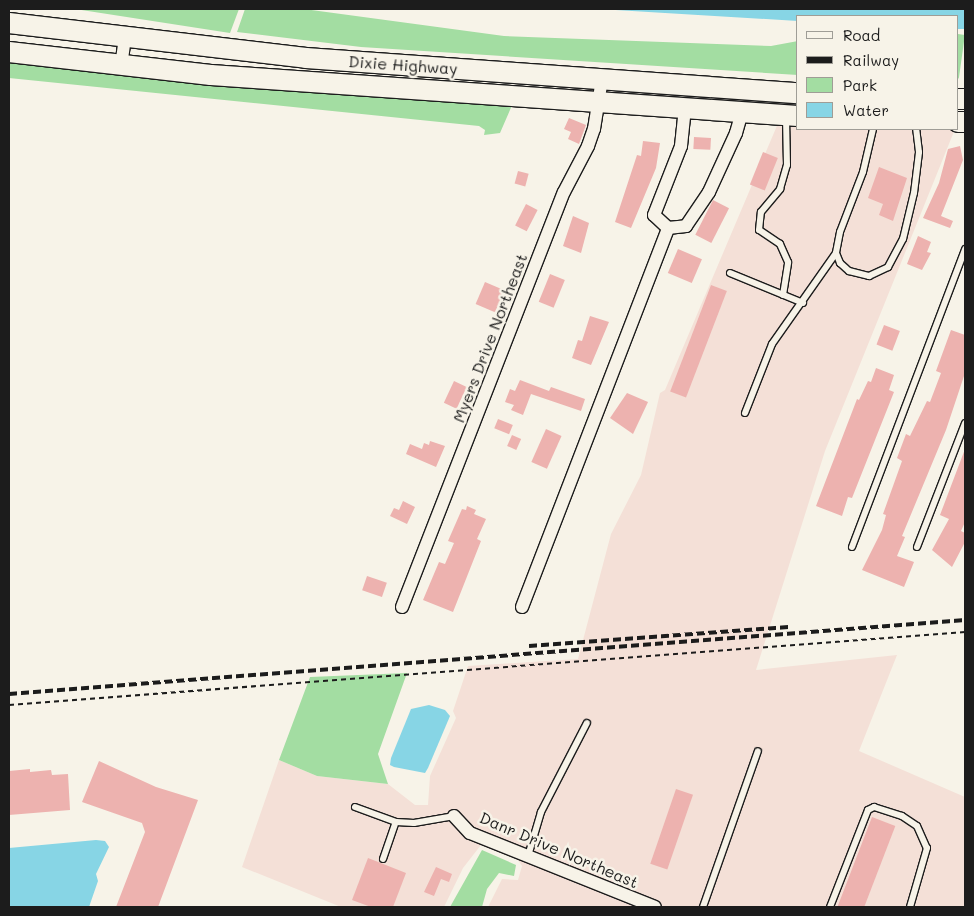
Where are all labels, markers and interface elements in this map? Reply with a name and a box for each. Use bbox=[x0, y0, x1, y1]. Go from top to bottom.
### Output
legend bbox=[796, 15, 959, 130]
text: Road bbox=[843, 25, 880, 45]
text: Railway bbox=[843, 50, 899, 70]
street label: Dixie Highway bbox=[348, 52, 458, 78]
text: Park bbox=[843, 75, 877, 95]
text: Water bbox=[843, 100, 889, 120]
street label: Myers Drive Northeast bbox=[449, 251, 531, 425]
street label: Danr Drive Northeast bbox=[477, 808, 641, 892]

